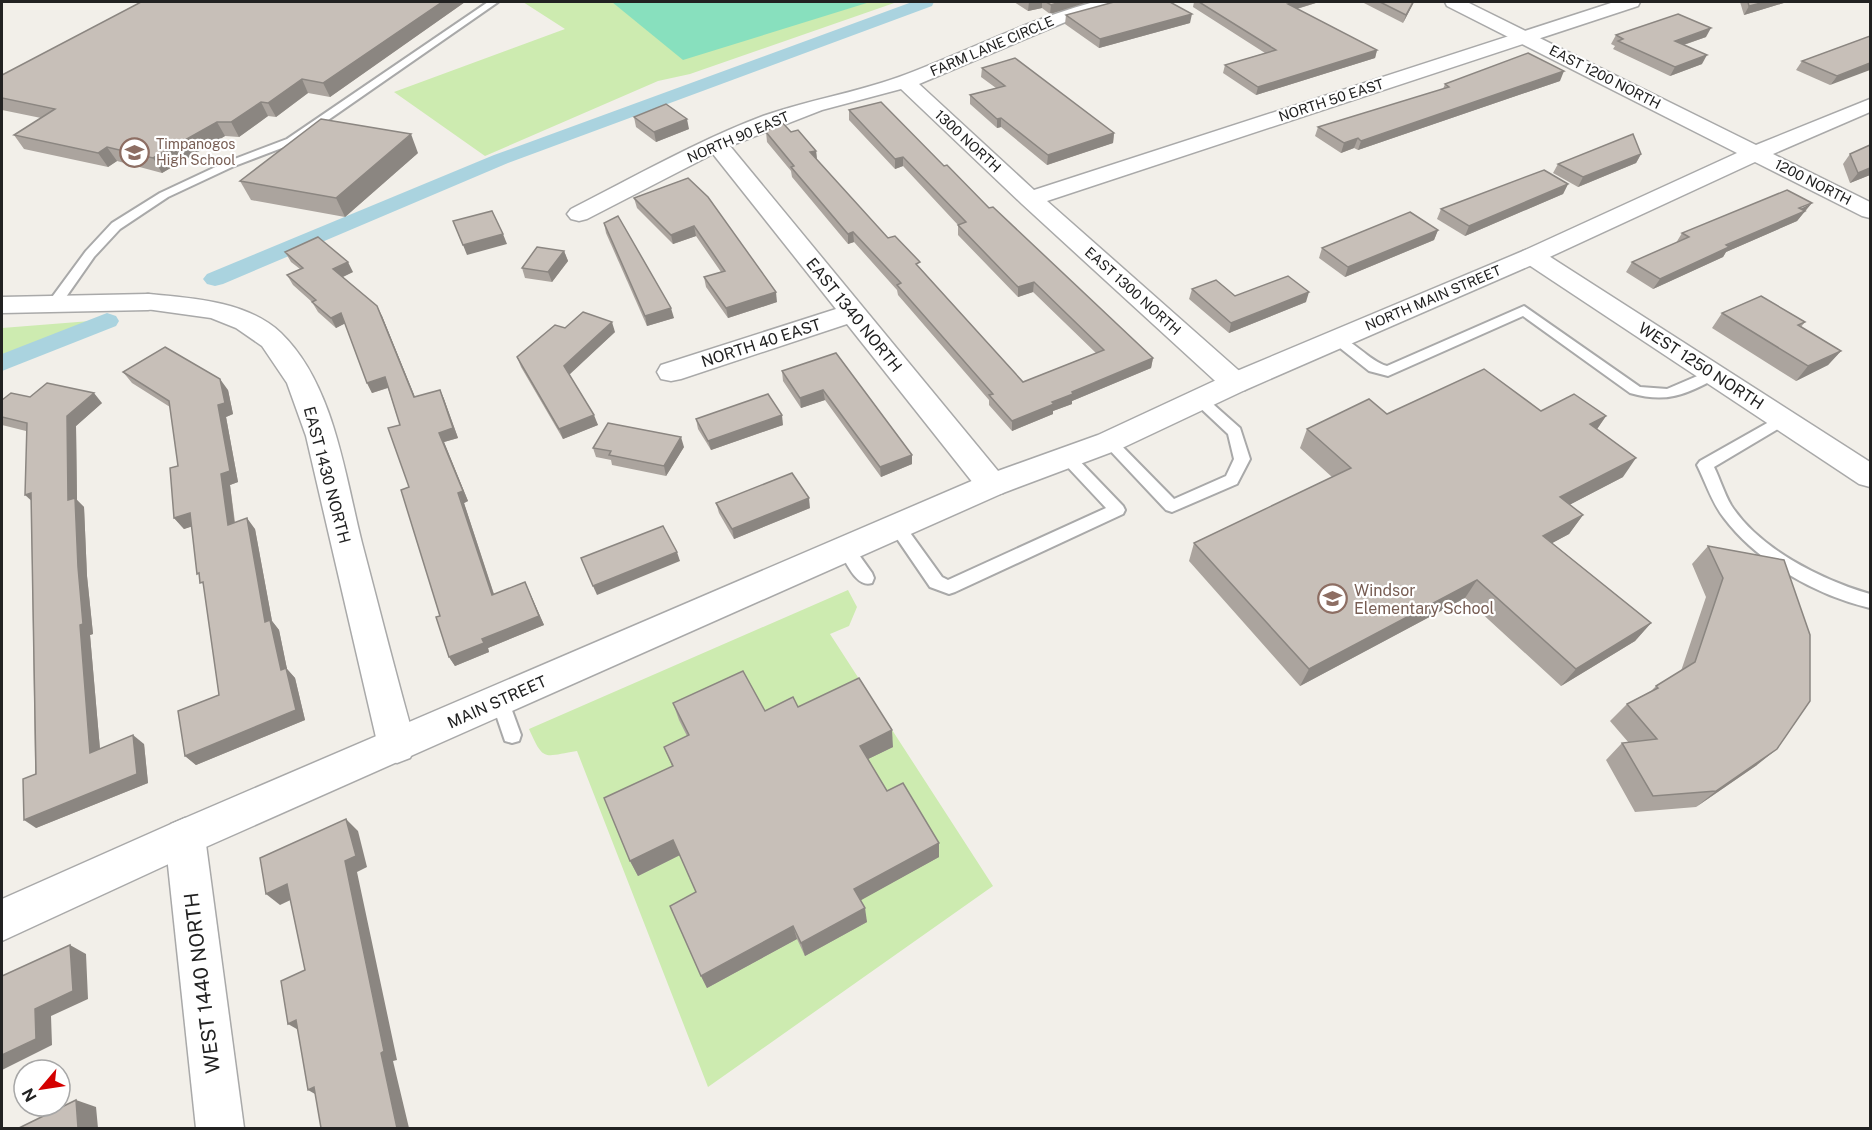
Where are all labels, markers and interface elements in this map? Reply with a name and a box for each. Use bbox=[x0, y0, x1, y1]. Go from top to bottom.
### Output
street label: FARM LANE CIRCLE bbox=[928, 13, 1056, 79]
street label: EAST 1200 NORTH bbox=[1547, 42, 1663, 112]
street label: NORTH 50 EAST bbox=[1277, 75, 1385, 125]
street label: 1300 NORTH bbox=[932, 106, 1004, 176]
street label: NORTH 90 EAST bbox=[685, 108, 791, 166]
school or university icon: Timpanogos High School bbox=[119, 136, 151, 168]
place label: Timpanogos High School bbox=[156, 136, 235, 168]
street label: 1200 NORTH bbox=[1772, 156, 1854, 208]
street label: EAST 1300 NORTH bbox=[1082, 244, 1184, 338]
street label: EAST 1340 NORTH bbox=[802, 254, 906, 376]
street label: NORTH MAIN STREET bbox=[1363, 262, 1503, 334]
street label: NORTH 40 EAST bbox=[699, 315, 824, 371]
street label: WEST 1250 NORTH bbox=[1635, 318, 1767, 414]
street label: EAST 1430 NORTH bbox=[300, 404, 354, 546]
place label: Windsor Elementary School bbox=[1354, 581, 1495, 618]
school or university icon: Windsor Elementary School bbox=[1317, 583, 1349, 615]
street label: MAIN STREET bbox=[444, 671, 550, 732]
street label: WEST 1440 NORTH bbox=[179, 891, 225, 1075]
north arrow bbox=[12, 1058, 72, 1118]
text: N bbox=[18, 1085, 41, 1105]

